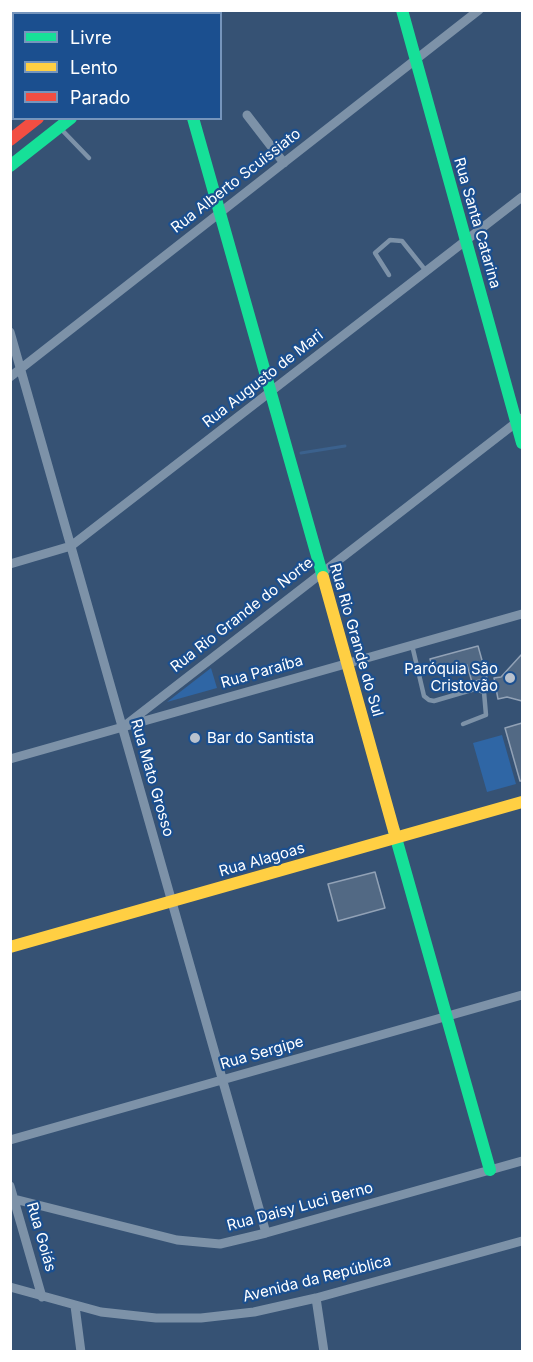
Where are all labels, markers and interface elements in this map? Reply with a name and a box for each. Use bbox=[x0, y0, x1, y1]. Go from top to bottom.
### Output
legend bbox=[12, 12, 222, 120]
text: Livre bbox=[70, 27, 112, 48]
text: Lento bbox=[70, 57, 118, 78]
text: Parado bbox=[70, 87, 130, 108]
street label: Rua Alberto Scuissiato bbox=[168, 125, 304, 237]
street label: Rua Santa Catarina bbox=[450, 156, 504, 290]
street label: Rua Augusto de Mari bbox=[199, 326, 327, 432]
street label: Rua Rio Grande do Norte bbox=[167, 554, 317, 676]
street label: Rua Rio Grande do Sul bbox=[326, 561, 386, 719]
street label: Rua Paraíba bbox=[219, 652, 305, 692]
place label: Paróquia São Cristovão bbox=[404, 660, 498, 695]
marker: Paróquia São Cristovão bbox=[503, 671, 517, 685]
street label: Rua Mato Grosso bbox=[127, 717, 177, 839]
place label: Bar do Santista bbox=[207, 729, 314, 747]
marker: Bar do Santista bbox=[188, 731, 202, 745]
street label: Rua Alagoas bbox=[217, 839, 307, 881]
street label: Rua Sergipe bbox=[218, 1033, 306, 1073]
street label: Rua Daisy Luci Berno bbox=[225, 1179, 375, 1235]
street label: Rua Goiás bbox=[23, 1200, 59, 1274]
street label: Avenida da República bbox=[241, 1252, 393, 1306]

